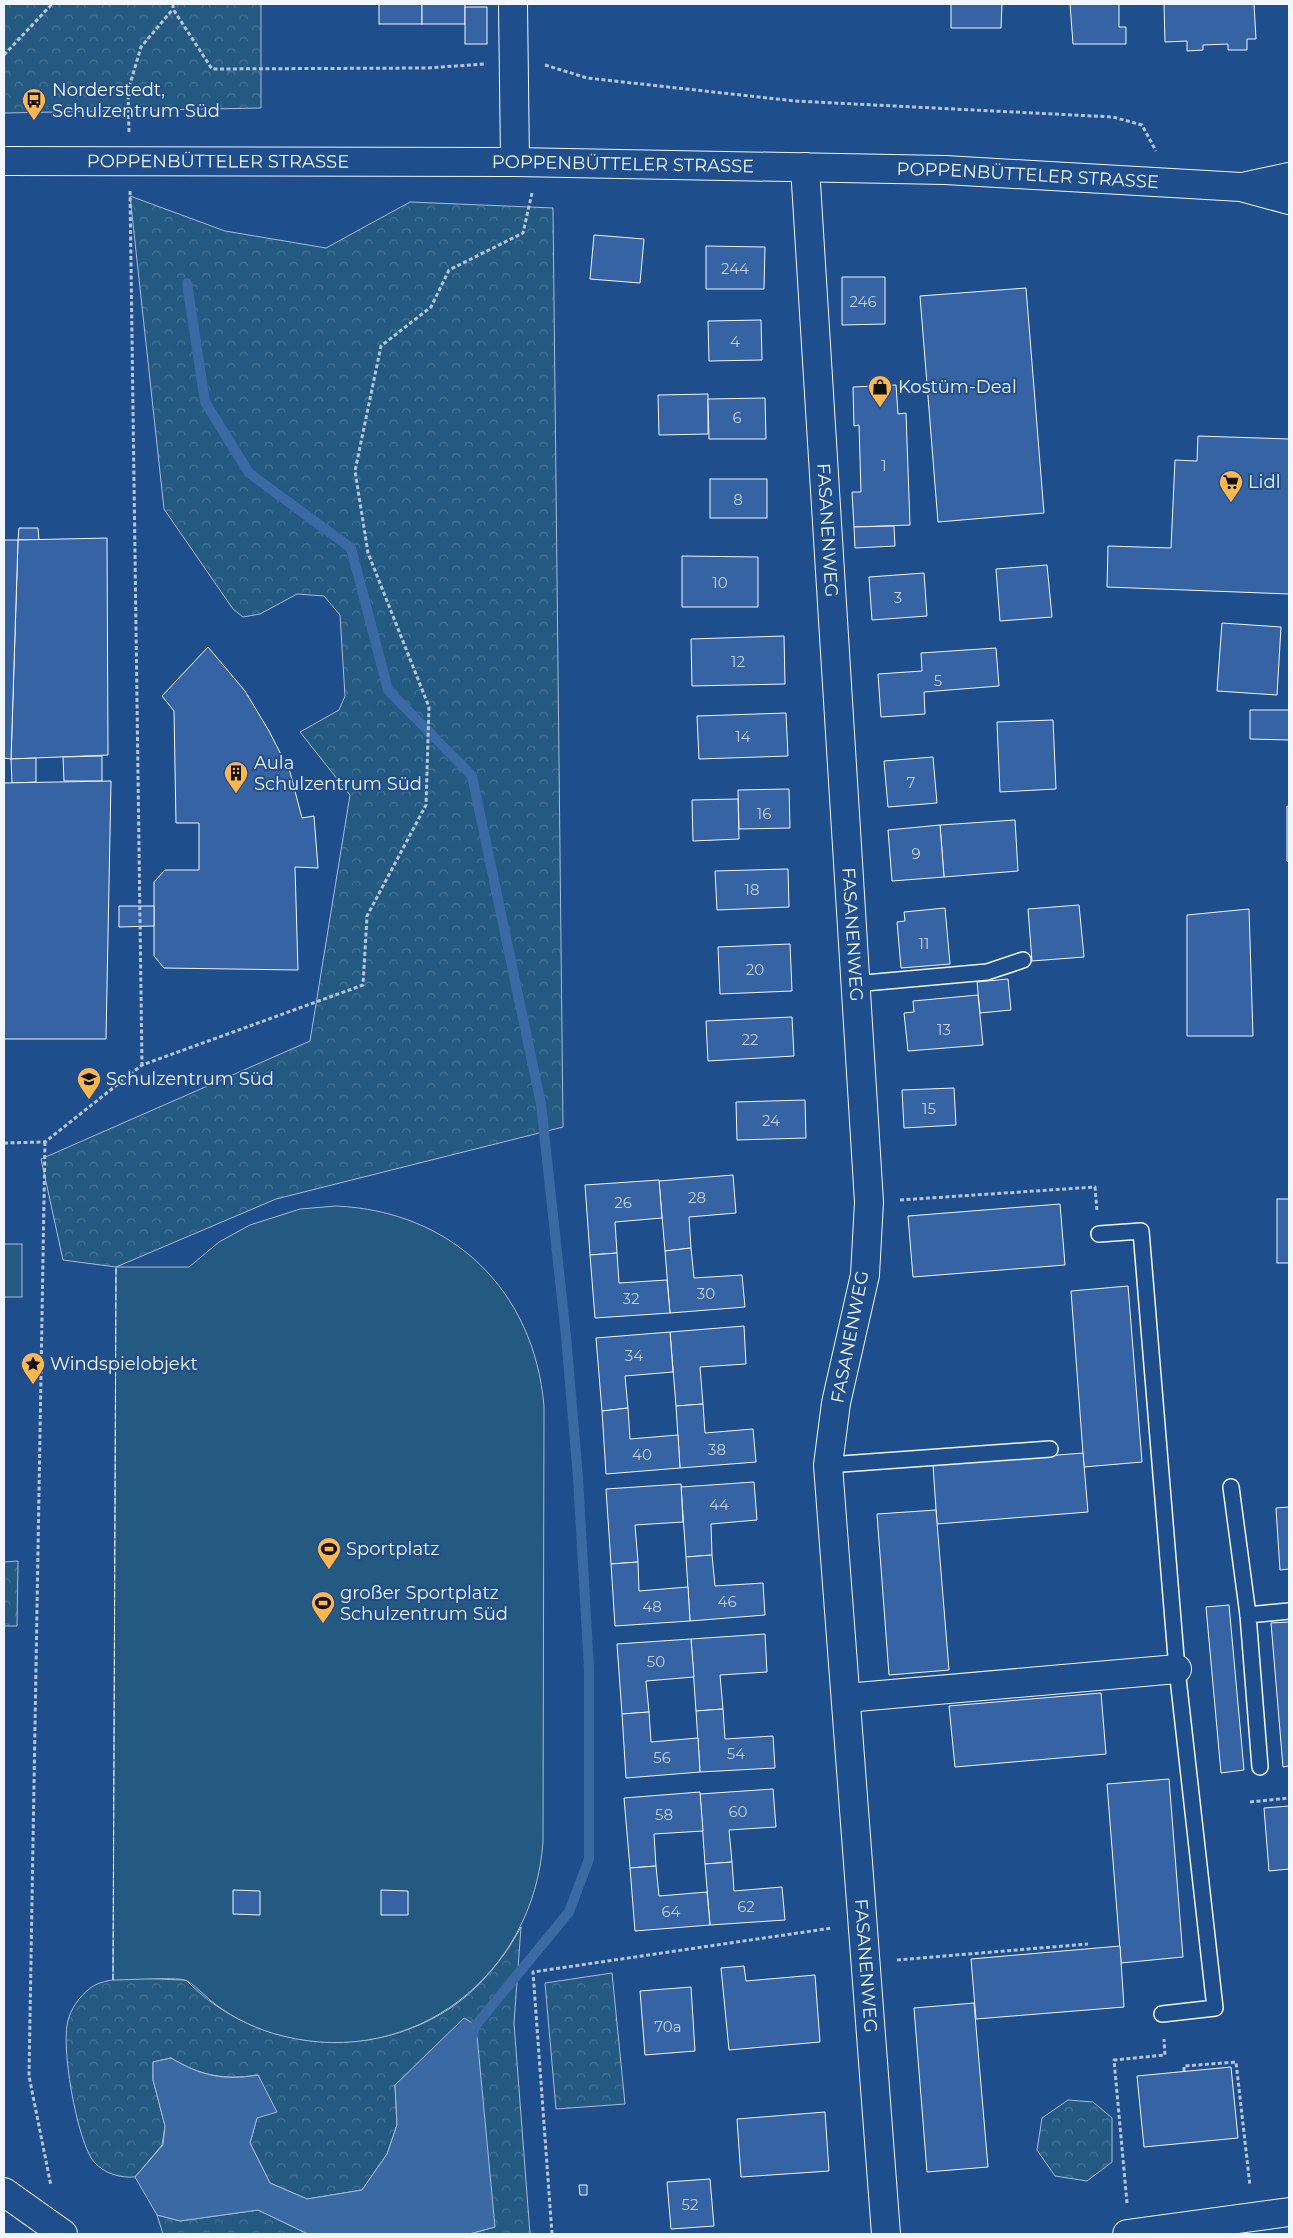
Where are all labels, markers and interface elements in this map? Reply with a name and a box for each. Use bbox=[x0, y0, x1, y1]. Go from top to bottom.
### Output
place label: Norderstedt, Schulzentrum Süd bbox=[52, 79, 220, 122]
bus stop icon: Norderstedt, Schulzentrum Süd bbox=[21, 87, 47, 121]
street label: POPPENBÜTTELER STRASSE bbox=[87, 150, 349, 173]
street label: POPPENBÜTTELER STRASSE bbox=[492, 151, 754, 177]
street label: POPPENBÜTTELER STRASSE bbox=[896, 158, 1159, 193]
house number: 244 bbox=[721, 259, 749, 278]
house number: 246 bbox=[849, 292, 877, 311]
house number: 4 bbox=[730, 332, 740, 351]
shop icon: Kostüm-Deal bbox=[867, 374, 893, 408]
place label: Kostüm-Deal bbox=[898, 376, 1017, 398]
house number: 6 bbox=[732, 408, 742, 427]
house number: 1 bbox=[881, 456, 887, 475]
street label: FASANENWEG bbox=[812, 463, 843, 598]
supermarket icon: Lidl bbox=[1218, 469, 1244, 503]
place label: Lidl bbox=[1248, 471, 1281, 493]
house number: 8 bbox=[733, 490, 743, 509]
house number: 10 bbox=[712, 573, 728, 592]
house number: 3 bbox=[894, 588, 902, 607]
house number: 12 bbox=[731, 652, 745, 671]
house number: 5 bbox=[934, 671, 942, 690]
house number: 14 bbox=[735, 727, 751, 746]
place label: Aula Schulzentrum Süd bbox=[254, 752, 422, 795]
building icon: Aula Schulzentrum Süd bbox=[223, 760, 249, 794]
house number: 7 bbox=[907, 773, 916, 792]
house number: 16 bbox=[757, 804, 771, 823]
house number: 9 bbox=[911, 844, 921, 863]
street label: FASANENWEG bbox=[837, 867, 868, 1002]
house number: 18 bbox=[745, 880, 760, 899]
house number: 11 bbox=[919, 934, 929, 953]
house number: 20 bbox=[746, 960, 764, 979]
house number: 13 bbox=[937, 1020, 951, 1039]
house number: 22 bbox=[741, 1030, 759, 1049]
school or university icon: Schulzentrum Süd bbox=[76, 1066, 102, 1100]
place label: Schulzentrum Süd bbox=[106, 1068, 274, 1090]
house number: 15 bbox=[922, 1099, 936, 1118]
house number: 24 bbox=[762, 1111, 780, 1130]
house number: 28 bbox=[688, 1188, 706, 1207]
house number: 26 bbox=[614, 1193, 632, 1212]
street label: FASANENWEG bbox=[826, 1269, 874, 1405]
house number: 30 bbox=[697, 1284, 715, 1303]
house number: 32 bbox=[623, 1289, 639, 1308]
house number: 34 bbox=[625, 1346, 643, 1365]
place icon: Windspielobjekt bbox=[20, 1351, 46, 1385]
place label: Windspielobjekt bbox=[50, 1353, 198, 1375]
house number: 38 bbox=[708, 1440, 726, 1459]
house number: 40 bbox=[632, 1445, 652, 1464]
house number: 44 bbox=[709, 1495, 729, 1514]
sports icon: Sportplatz bbox=[316, 1536, 342, 1570]
place label: Sportplatz bbox=[346, 1538, 440, 1560]
place label: großer Sportplatz Schulzentrum Süd bbox=[340, 1582, 508, 1625]
sports icon: großer Sportplatz Schulzentrum Süd bbox=[310, 1590, 336, 1624]
house number: 46 bbox=[717, 1592, 737, 1611]
house number: 48 bbox=[642, 1597, 662, 1616]
house number: 50 bbox=[647, 1652, 665, 1671]
house number: 54 bbox=[727, 1744, 745, 1763]
house number: 56 bbox=[653, 1748, 671, 1767]
house number: 60 bbox=[728, 1802, 748, 1821]
house number: 58 bbox=[655, 1805, 673, 1824]
house number: 62 bbox=[737, 1897, 755, 1916]
street label: FASANENWEG bbox=[850, 1898, 882, 2034]
house number: 64 bbox=[661, 1902, 681, 1921]
house number: 70a bbox=[654, 2017, 682, 2036]
house number: 52 bbox=[682, 2195, 698, 2214]

